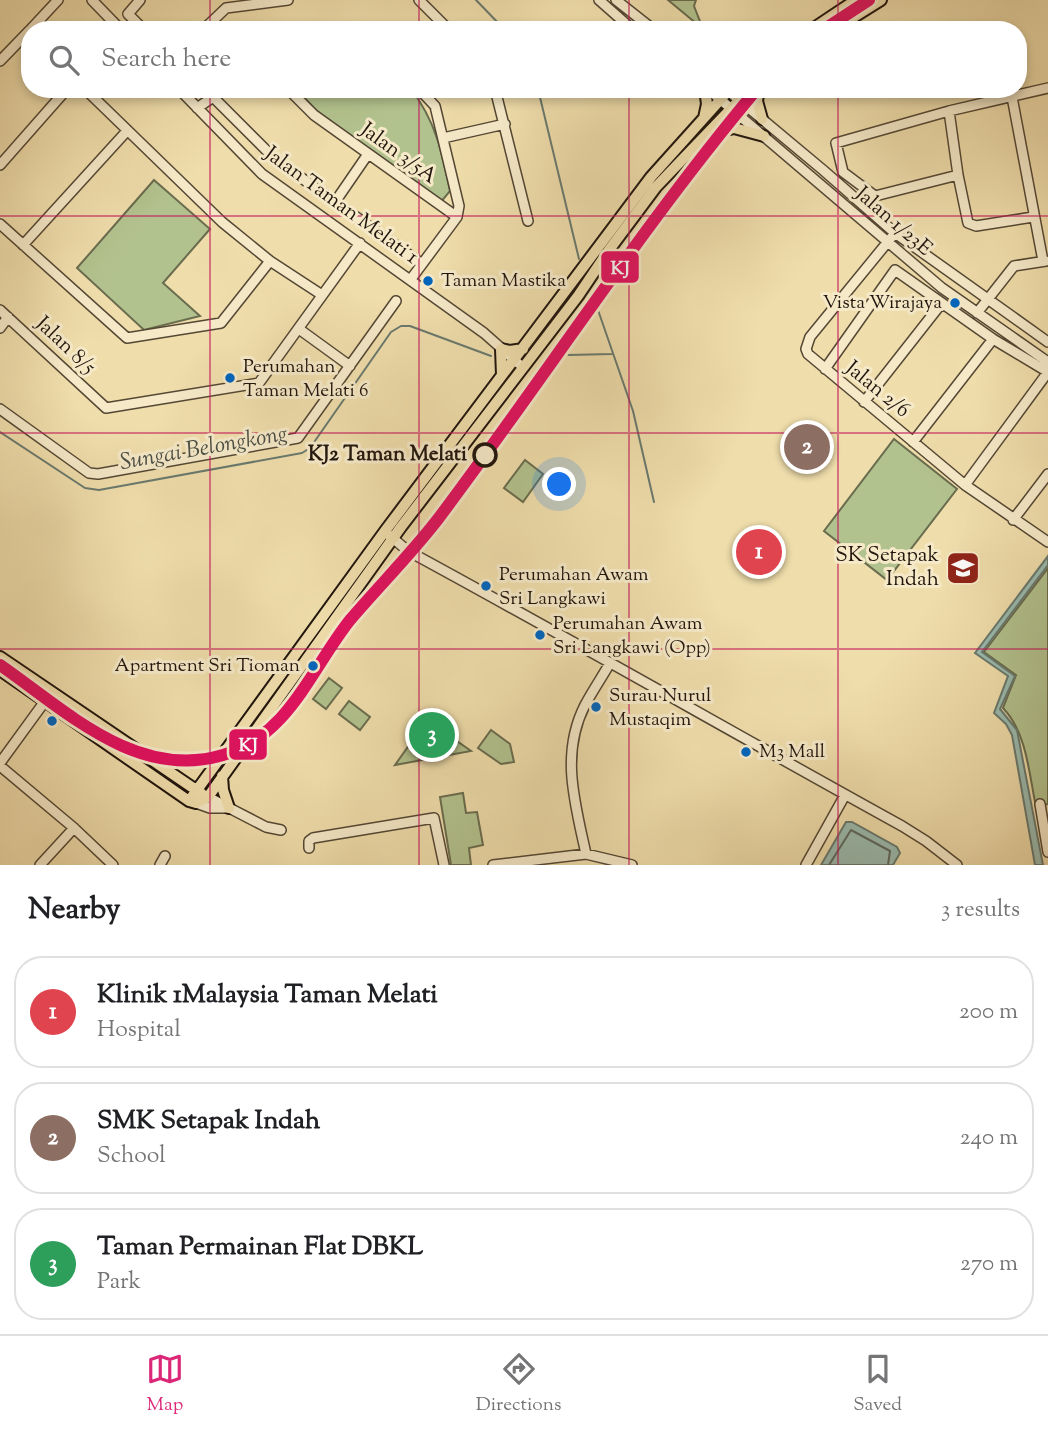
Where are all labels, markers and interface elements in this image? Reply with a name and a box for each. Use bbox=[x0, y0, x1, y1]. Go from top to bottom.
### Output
search box bbox=[21, 21, 1027, 98]
icon: search bbox=[45, 41, 83, 79]
text: Search here bbox=[101, 41, 231, 78]
street label: Jalan 3/5A bbox=[353, 115, 442, 192]
street label: Jalan Taman Melati 1 bbox=[257, 139, 424, 272]
street label: Jalan 1/23E bbox=[847, 179, 938, 264]
line badge: KJ bbox=[600, 250, 640, 284]
text: KJ bbox=[611, 256, 630, 283]
place label: Taman Mastika bbox=[441, 268, 566, 295]
marker: Taman Mastika bbox=[421, 274, 435, 288]
place label: Vista Wirajaya bbox=[823, 290, 942, 317]
marker: Vista Wirajaya bbox=[948, 296, 962, 310]
street label: Jalan 8/5 bbox=[27, 309, 102, 382]
place label: Perumahan Taman Melati 6 bbox=[243, 354, 368, 405]
street label: Jalan 2/6 bbox=[837, 354, 916, 425]
marker: Perumahan Taman Melati 6 bbox=[223, 371, 237, 385]
water label: Sungai Belongkong bbox=[117, 418, 291, 480]
pin: 2 bbox=[784, 421, 830, 473]
place label: KJ2 Taman Melati bbox=[308, 440, 467, 470]
marker: KJ2 Taman Melati bbox=[473, 443, 497, 467]
your location bbox=[542, 467, 576, 501]
pin: 1 bbox=[736, 526, 782, 578]
place label: SK Setapak Indah bbox=[835, 541, 940, 595]
school or university icon: SK Setapak Indah bbox=[944, 549, 982, 587]
place label: Perumahan Awam Sri Langkawi bbox=[499, 562, 649, 613]
marker: Perumahan Awam Sri Langkawi bbox=[479, 579, 493, 593]
place label: Perumahan Awam Sri Langkawi (Opp) bbox=[553, 611, 711, 662]
marker: Perumahan Awam Sri Langkawi (Opp) bbox=[533, 628, 547, 642]
place label: Apartment Sri Tioman bbox=[114, 653, 300, 680]
marker: Apartment Sri Tioman bbox=[306, 659, 320, 673]
place label: Surau Nurul Mustaqim bbox=[609, 683, 711, 734]
marker: Surau Nurul Mustaqim bbox=[589, 700, 603, 714]
pin: 3 bbox=[409, 709, 455, 761]
unlabelled marker bbox=[45, 714, 59, 728]
line badge: KJ bbox=[228, 728, 268, 761]
text: KJ bbox=[239, 733, 258, 760]
place label: M3 Mall bbox=[759, 739, 825, 766]
marker: M3 Mall bbox=[739, 745, 753, 759]
text: Nearby bbox=[28, 889, 120, 932]
text: 3 results bbox=[941, 894, 1020, 927]
text: Klinik 1Malaysia Taman Melati bbox=[97, 977, 438, 1014]
text: 1 bbox=[49, 996, 57, 1029]
text: 200 m bbox=[959, 996, 1018, 1029]
text: Hospital bbox=[97, 1014, 181, 1047]
text: SMK Setapak Indah bbox=[97, 1103, 320, 1140]
text: 2 bbox=[48, 1122, 58, 1155]
text: 240 m bbox=[960, 1122, 1018, 1155]
text: School bbox=[97, 1140, 166, 1173]
text: Taman Permainan Flat DBKL bbox=[97, 1229, 423, 1266]
text: 3 bbox=[48, 1248, 58, 1281]
text: 270 m bbox=[960, 1248, 1018, 1281]
text: Park bbox=[97, 1266, 141, 1299]
tab: Map bbox=[146, 1350, 184, 1419]
tab: Directions bbox=[476, 1350, 561, 1419]
tab: Saved bbox=[853, 1350, 902, 1419]

